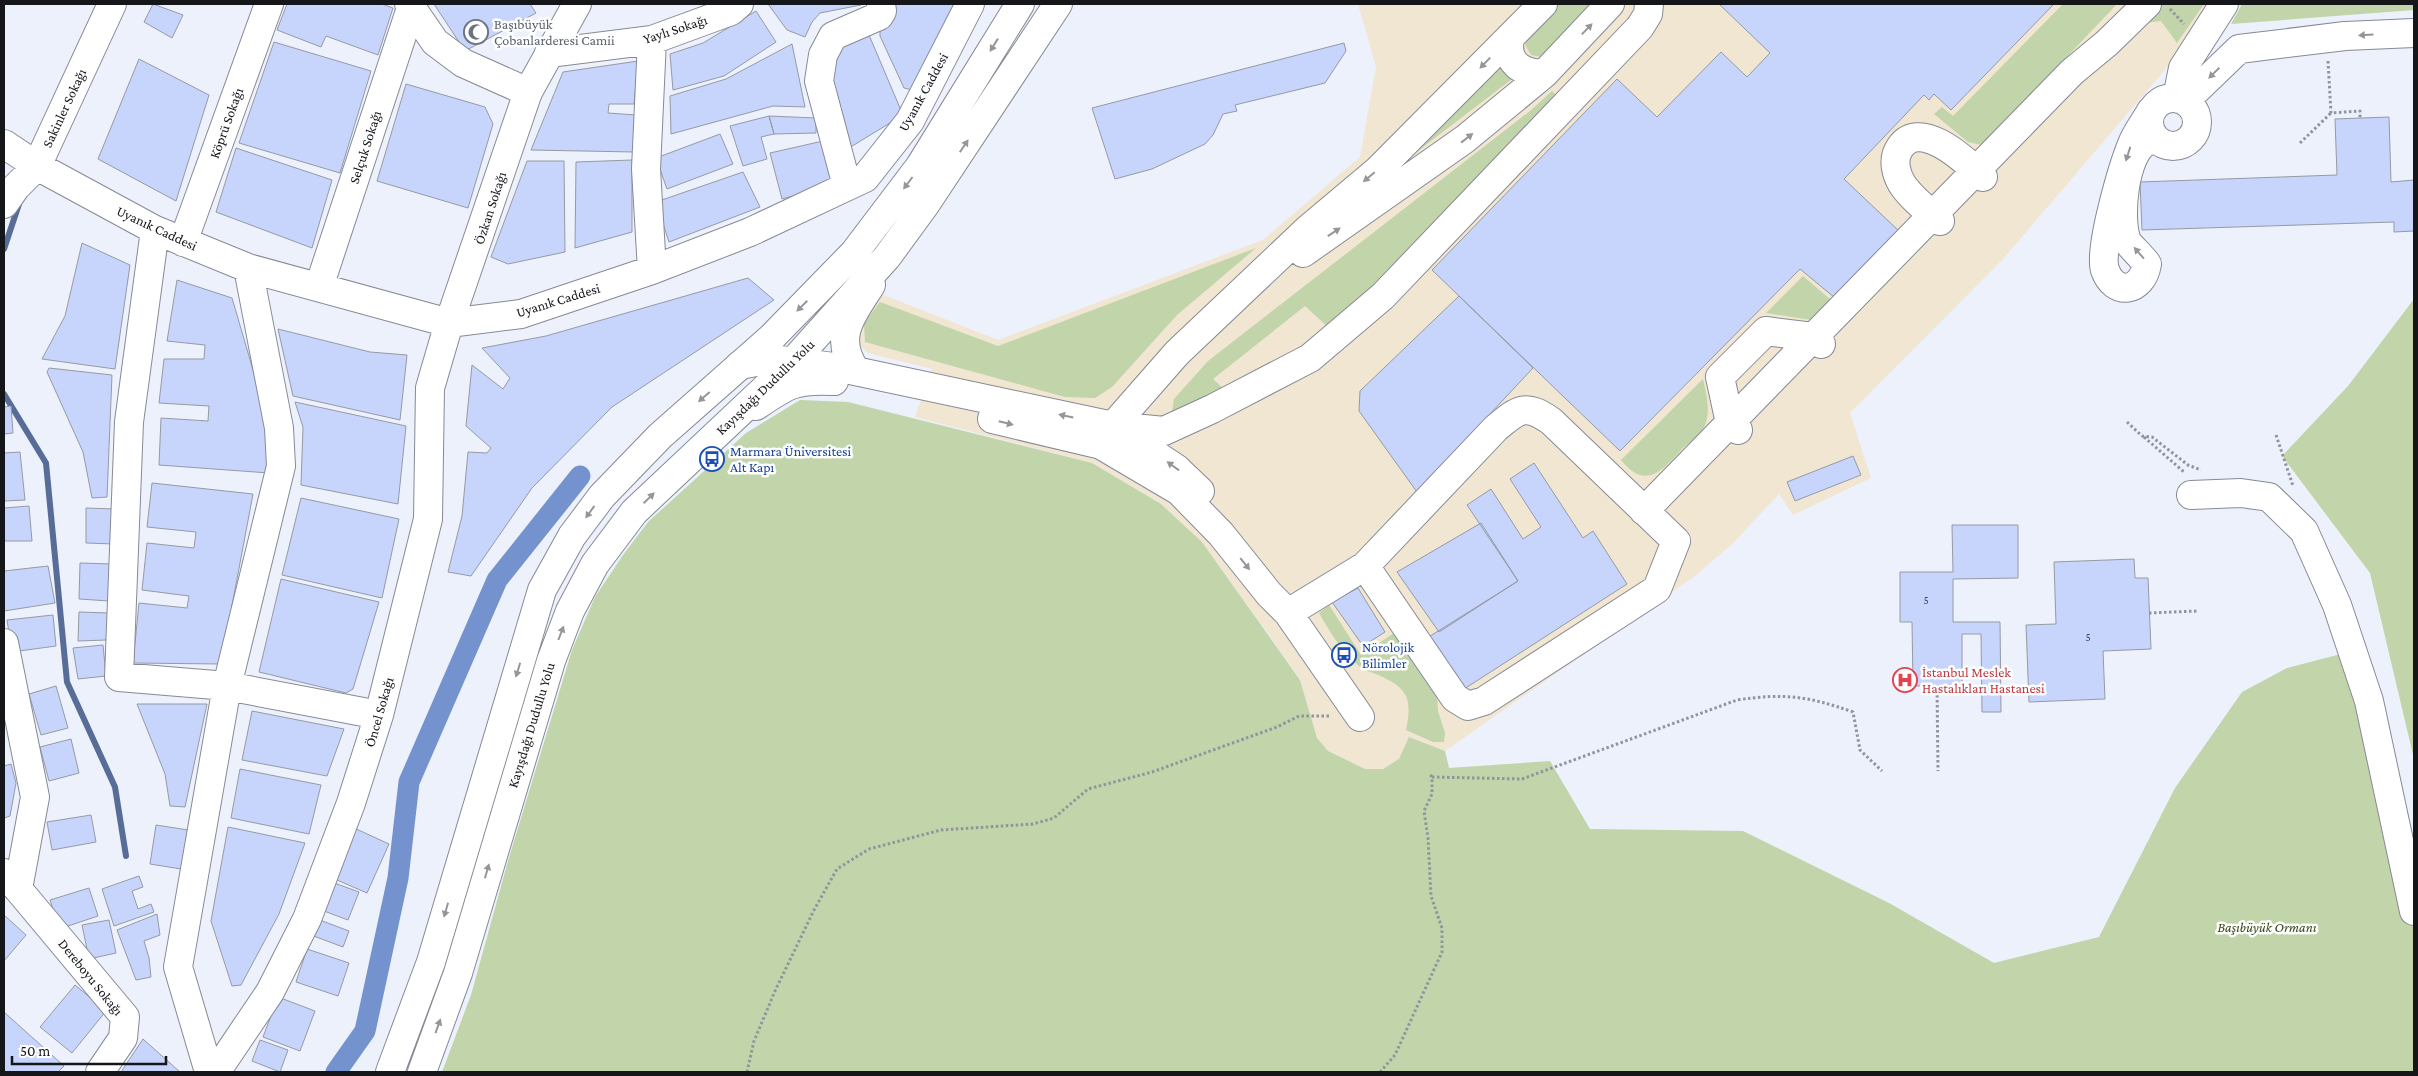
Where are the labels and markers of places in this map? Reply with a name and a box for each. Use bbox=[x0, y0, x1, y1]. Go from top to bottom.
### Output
place label: Başıbüyük Çobanlarderesi Camii bbox=[494, 16, 615, 48]
mosque icon: Başıbüyük Çobanlarderesi Camii bbox=[463, 19, 489, 45]
place label: Marmara Üniversitesi Alt Kapı bbox=[730, 443, 852, 475]
bus stop icon: Marmara Üniversitesi Alt Kapı bbox=[699, 446, 725, 472]
place label: Nörolojik Bilimler bbox=[1362, 639, 1414, 671]
bus stop icon: Nörolojik Bilimler bbox=[1331, 642, 1357, 668]
place label: İstanbul Meslek Hastalıkları Hastanesi bbox=[1922, 664, 2045, 696]
hospital icon: İstanbul Meslek Hastalıkları Hastanesi bbox=[1892, 667, 1918, 693]

